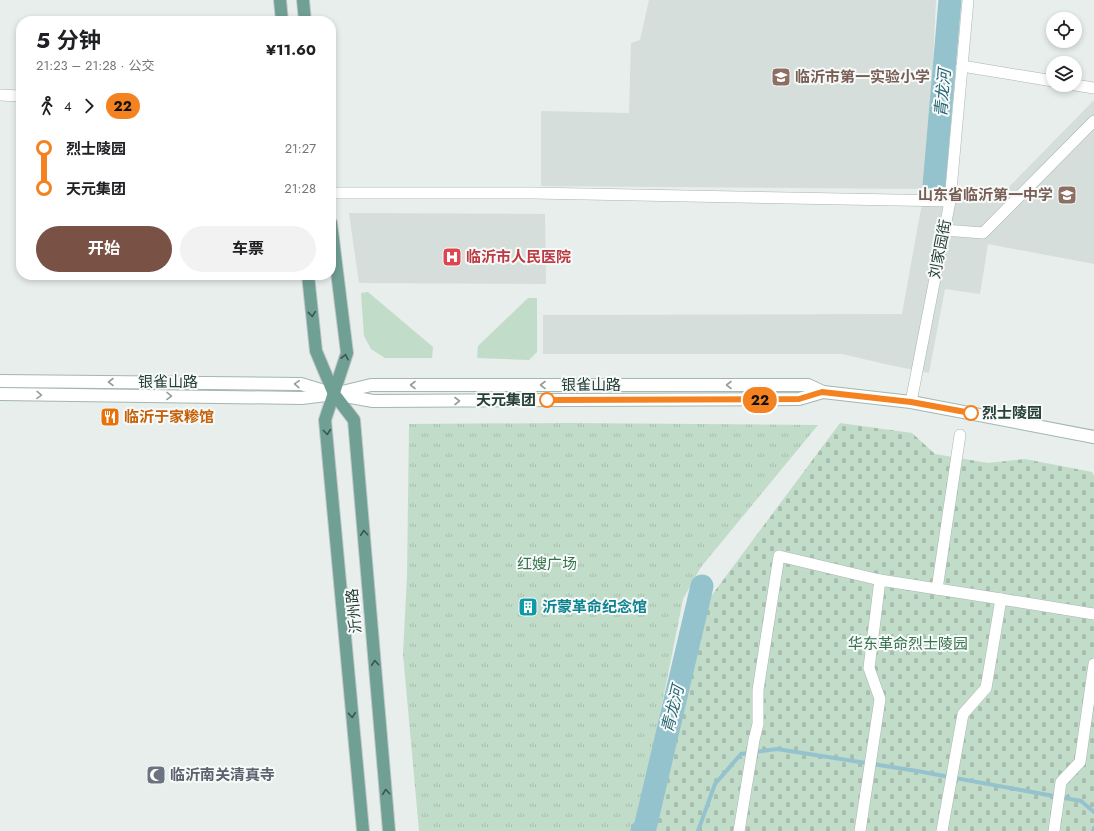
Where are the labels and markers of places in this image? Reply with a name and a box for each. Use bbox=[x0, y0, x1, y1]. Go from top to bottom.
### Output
school or university icon: 临沂市第一实验小学 bbox=[770, 66, 792, 88]
place label: 临沂市第一实验小学 bbox=[795, 66, 930, 88]
place label: 山东省临沂第一中学 bbox=[918, 184, 1053, 206]
school or university icon: 山东省临沂第一中学 bbox=[1056, 184, 1078, 206]
hospital icon: 临沂市人民医院 bbox=[441, 246, 463, 268]
place label: 临沂市人民医院 bbox=[466, 246, 571, 268]
place label: 天元集团 bbox=[476, 389, 536, 411]
marker: 天元集团 bbox=[539, 392, 555, 408]
place label: 烈士陵园 bbox=[982, 402, 1042, 424]
marker: 烈士陵园 bbox=[963, 405, 979, 421]
restaurant icon: 临沂于家糁馆 bbox=[99, 406, 121, 428]
place label: 临沂于家糁馆 bbox=[124, 406, 214, 428]
building icon: 沂蒙革命纪念馆 bbox=[517, 596, 539, 618]
place label: 沂蒙革命纪念馆 bbox=[542, 596, 647, 618]
mosque icon: 临沂南关清真寺 bbox=[145, 764, 167, 786]
place label: 临沂南关清真寺 bbox=[170, 764, 275, 786]

